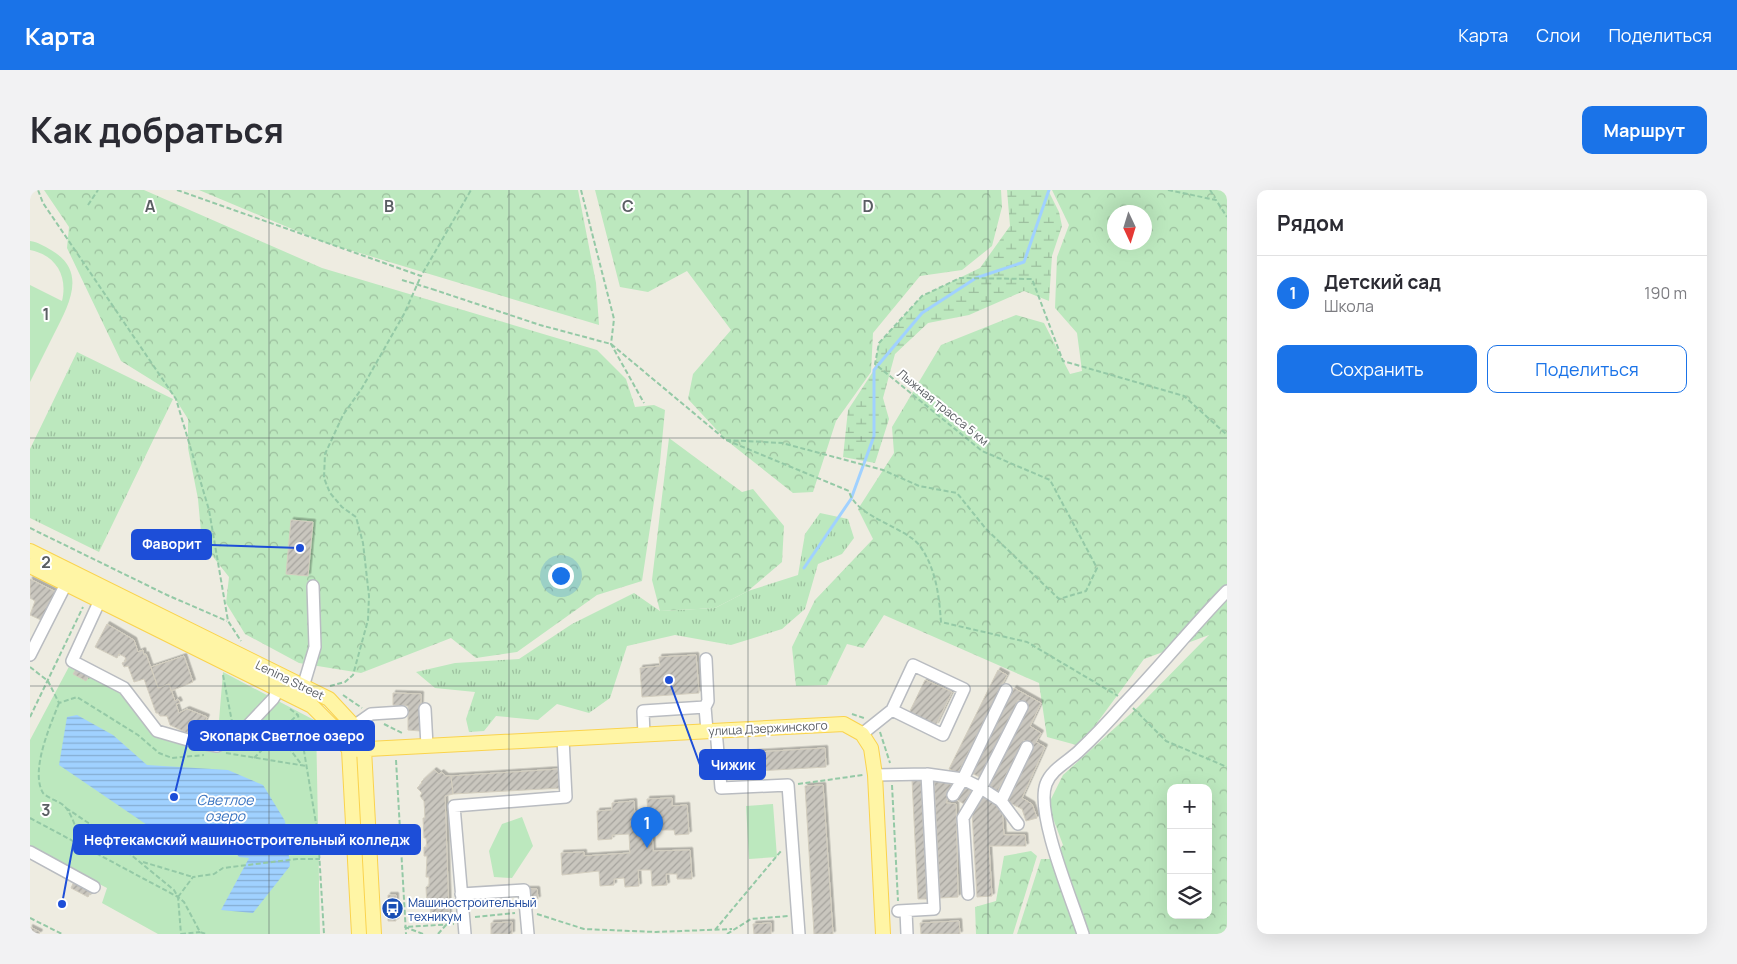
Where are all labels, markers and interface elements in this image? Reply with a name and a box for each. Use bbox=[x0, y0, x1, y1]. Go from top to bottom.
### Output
text: Карта bbox=[25, 19, 95, 52]
text: Карта bbox=[1458, 23, 1508, 47]
text: Слои bbox=[1536, 23, 1580, 47]
text: Поделиться bbox=[1608, 23, 1712, 47]
text: Как добраться bbox=[30, 106, 284, 154]
button: Маршрут bbox=[1582, 106, 1707, 154]
text: A bbox=[145, 195, 156, 217]
text: B bbox=[384, 195, 394, 217]
text: C bbox=[622, 195, 634, 217]
text: D bbox=[862, 195, 874, 217]
north arrow bbox=[1107, 205, 1152, 250]
text: Рядом bbox=[1277, 209, 1344, 237]
text: Детский сад bbox=[1324, 269, 1441, 295]
text: 1 bbox=[1289, 282, 1297, 304]
text: 190 m bbox=[1644, 282, 1687, 304]
text: Школа bbox=[1324, 295, 1374, 317]
text: 1 bbox=[42, 303, 50, 325]
button: Сохранить bbox=[1277, 345, 1477, 393]
button: Поделиться bbox=[1487, 345, 1687, 393]
street label: Лыжная трасса 5 км bbox=[894, 365, 992, 449]
callout: Фаворит bbox=[132, 530, 211, 559]
text: Фаворит bbox=[142, 534, 202, 553]
text: 2 bbox=[41, 551, 51, 573]
your location bbox=[548, 563, 574, 589]
street label: Lenina Street bbox=[253, 656, 327, 704]
street label: улица Дзержинского bbox=[708, 716, 828, 740]
callout: Экопарк Светлое озеро bbox=[189, 721, 374, 750]
text: Экопарк Светлое озеро bbox=[199, 726, 365, 745]
callout: Чижик bbox=[700, 750, 765, 779]
text: Чижик bbox=[711, 755, 756, 774]
map controls bbox=[1167, 784, 1212, 919]
button: + bbox=[1167, 784, 1212, 829]
water label: Светлое озеро bbox=[196, 790, 254, 825]
text: 3 bbox=[41, 799, 51, 821]
pin: 1 bbox=[631, 807, 663, 848]
callout: Нефтекамский машиностроительный колледж bbox=[74, 825, 420, 854]
button: − bbox=[1167, 829, 1212, 874]
text: Нефтекамский машиностроительный колледж bbox=[84, 830, 410, 849]
button: layers bbox=[1167, 874, 1212, 919]
place label: Машиностроительный техникум bbox=[408, 894, 537, 925]
bus stop icon: Машиностроительный техникум bbox=[380, 897, 404, 921]

